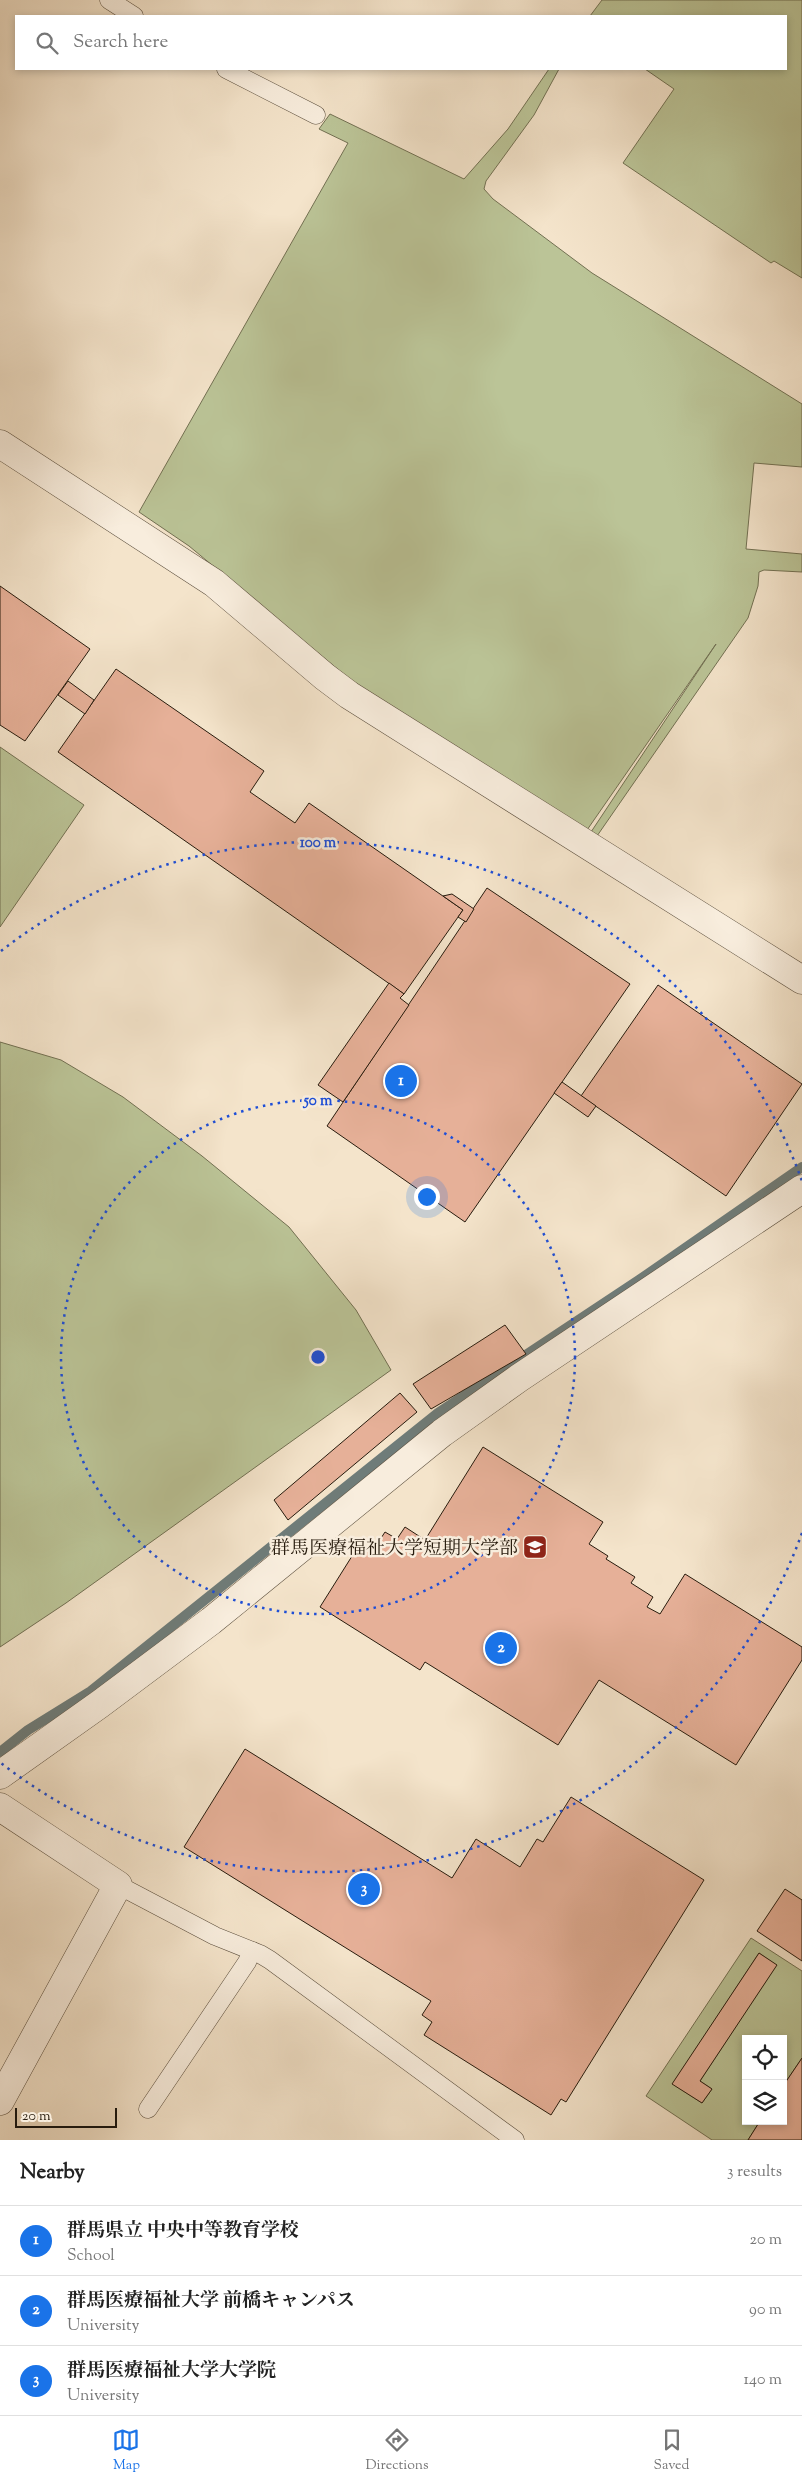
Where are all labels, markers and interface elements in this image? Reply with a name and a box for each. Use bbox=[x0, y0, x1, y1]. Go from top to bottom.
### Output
search box bbox=[15, 15, 787, 70]
icon: search bbox=[33, 29, 61, 57]
text: Search here bbox=[73, 29, 168, 56]
text: 100 m bbox=[300, 833, 337, 854]
pin: 1 bbox=[385, 1062, 417, 1100]
text: 50 m bbox=[303, 1091, 333, 1112]
your location bbox=[414, 1184, 440, 1210]
centre of rings bbox=[309, 1348, 327, 1366]
school or university icon: 群馬医療福祉大学短期大学部 bbox=[522, 1534, 548, 1560]
place label: 群馬医療福祉大学短期大学部 bbox=[271, 1536, 518, 1563]
pin: 2 bbox=[485, 1629, 517, 1667]
pin: 3 bbox=[348, 1870, 380, 1908]
map controls bbox=[742, 2035, 787, 2125]
button: locate bbox=[742, 2035, 787, 2080]
button: layers bbox=[742, 2080, 787, 2125]
scale bar bbox=[15, 2105, 118, 2128]
text: 20 m bbox=[22, 2107, 51, 2127]
text: Nearby bbox=[20, 2158, 85, 2188]
text: 3 results bbox=[727, 2161, 782, 2184]
text: 群馬県立 中央中等教育学校 bbox=[67, 2218, 299, 2245]
text: 1 bbox=[33, 2229, 39, 2252]
text: 20 m bbox=[749, 2229, 782, 2252]
text: School bbox=[67, 2245, 115, 2268]
text: 群馬医療福祉大学 前橋キャンパス bbox=[67, 2288, 355, 2315]
text: 2 bbox=[32, 2299, 40, 2322]
text: 90 m bbox=[749, 2299, 782, 2322]
text: University bbox=[67, 2315, 140, 2338]
text: 群馬医療福祉大学大学院 bbox=[67, 2358, 276, 2385]
text: 3 bbox=[33, 2369, 39, 2392]
text: 140 m bbox=[744, 2369, 782, 2392]
text: University bbox=[67, 2385, 140, 2408]
tab: Map bbox=[112, 2426, 140, 2476]
tab: Directions bbox=[365, 2426, 429, 2476]
tab: Saved bbox=[654, 2426, 689, 2476]

